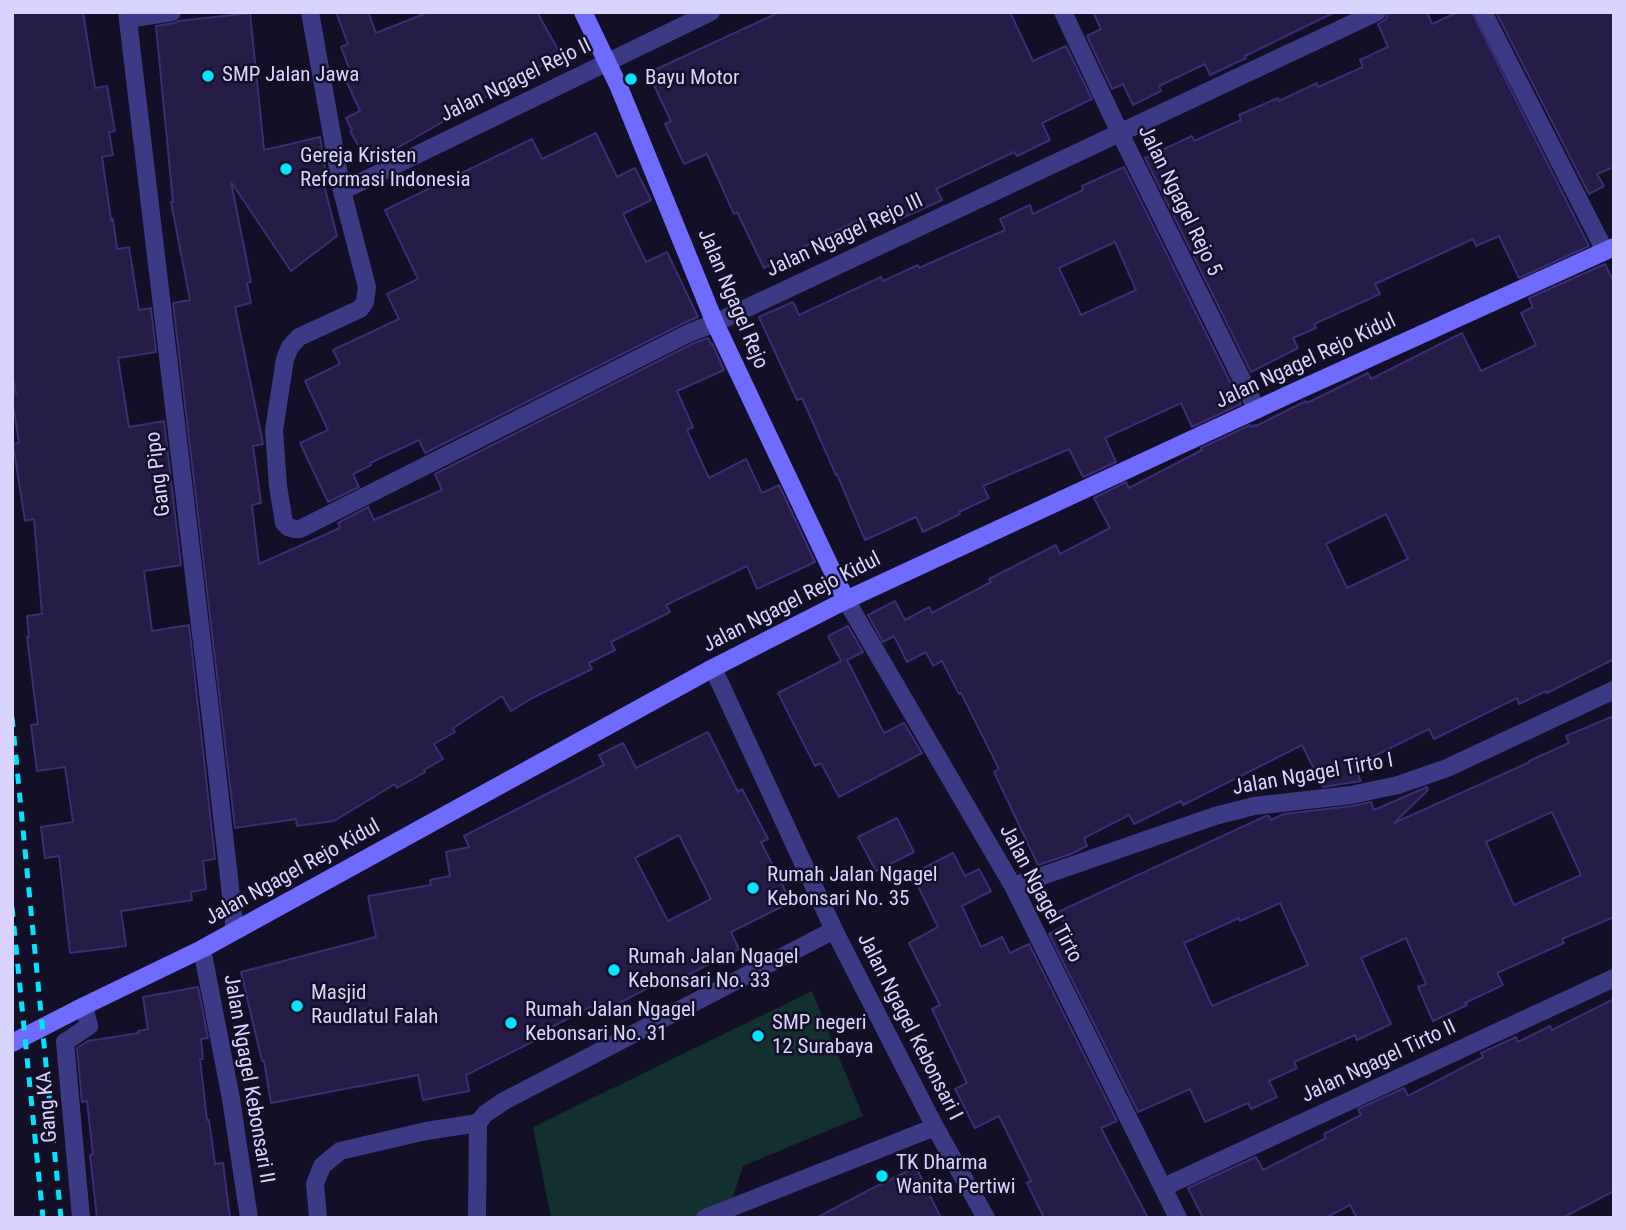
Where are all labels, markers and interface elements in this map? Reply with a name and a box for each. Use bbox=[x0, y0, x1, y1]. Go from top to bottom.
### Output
street label: Jalan Ngagel Rejo II bbox=[436, 34, 596, 128]
place label: SMP Jalan Jawa bbox=[222, 63, 359, 89]
place label: Bayu Motor bbox=[645, 66, 739, 92]
marker: SMP Jalan Jawa bbox=[200, 68, 216, 84]
marker: Bayu Motor bbox=[623, 71, 639, 87]
street label: Jalan Ngagel Rejo 5 bbox=[1132, 121, 1226, 281]
place label: Gereja Kristen Reformasi Indonesia bbox=[300, 144, 471, 194]
marker: Gereja Kristen Reformasi Indonesia bbox=[278, 161, 294, 177]
street label: Jalan Ngagel Rejo III bbox=[763, 189, 927, 283]
street label: Jalan Ngagel Rejo bbox=[691, 225, 773, 373]
street label: Jalan Ngagel Rejo Kidul bbox=[1212, 309, 1400, 415]
street label: Gang Pipo bbox=[141, 430, 177, 518]
street label: Jalan Ngagel Rejo Kidul bbox=[699, 547, 885, 659]
street label: Jalan Ngagel Tirto I bbox=[1231, 748, 1395, 802]
street label: Jalan Ngagel Rejo Kidul bbox=[201, 814, 385, 932]
street label: Jalan Ngagel Tirto bbox=[993, 821, 1087, 967]
place label: Rumah Jalan Ngagel Kebonsari No. 35 bbox=[767, 863, 938, 913]
marker: Rumah Jalan Ngagel Kebonsari No. 35 bbox=[745, 880, 761, 896]
street label: Jalan Ngagel Kebonsari I bbox=[851, 929, 967, 1125]
place label: Rumah Jalan Ngagel Kebonsari No. 33 bbox=[628, 945, 799, 995]
marker: Rumah Jalan Ngagel Kebonsari No. 33 bbox=[606, 962, 622, 978]
street label: Jalan Ngagel Kebonsari II bbox=[217, 973, 279, 1185]
place label: Masjid Raudlatul Falah bbox=[311, 981, 438, 1031]
marker: Masjid Raudlatul Falah bbox=[289, 998, 305, 1014]
place label: Rumah Jalan Ngagel Kebonsari No. 31 bbox=[525, 998, 696, 1048]
place label: SMP negeri 12 Surabaya bbox=[772, 1011, 874, 1061]
marker: Rumah Jalan Ngagel Kebonsari No. 31 bbox=[503, 1015, 519, 1031]
street label: Jalan Ngagel Tirto II bbox=[1298, 1015, 1460, 1109]
marker: SMP negeri 12 Surabaya bbox=[750, 1028, 766, 1044]
street label: Gang KA bbox=[32, 1070, 64, 1144]
place label: TK Dharma Wanita Pertiwi bbox=[896, 1151, 1016, 1201]
marker: TK Dharma Wanita Pertiwi bbox=[874, 1168, 890, 1184]

